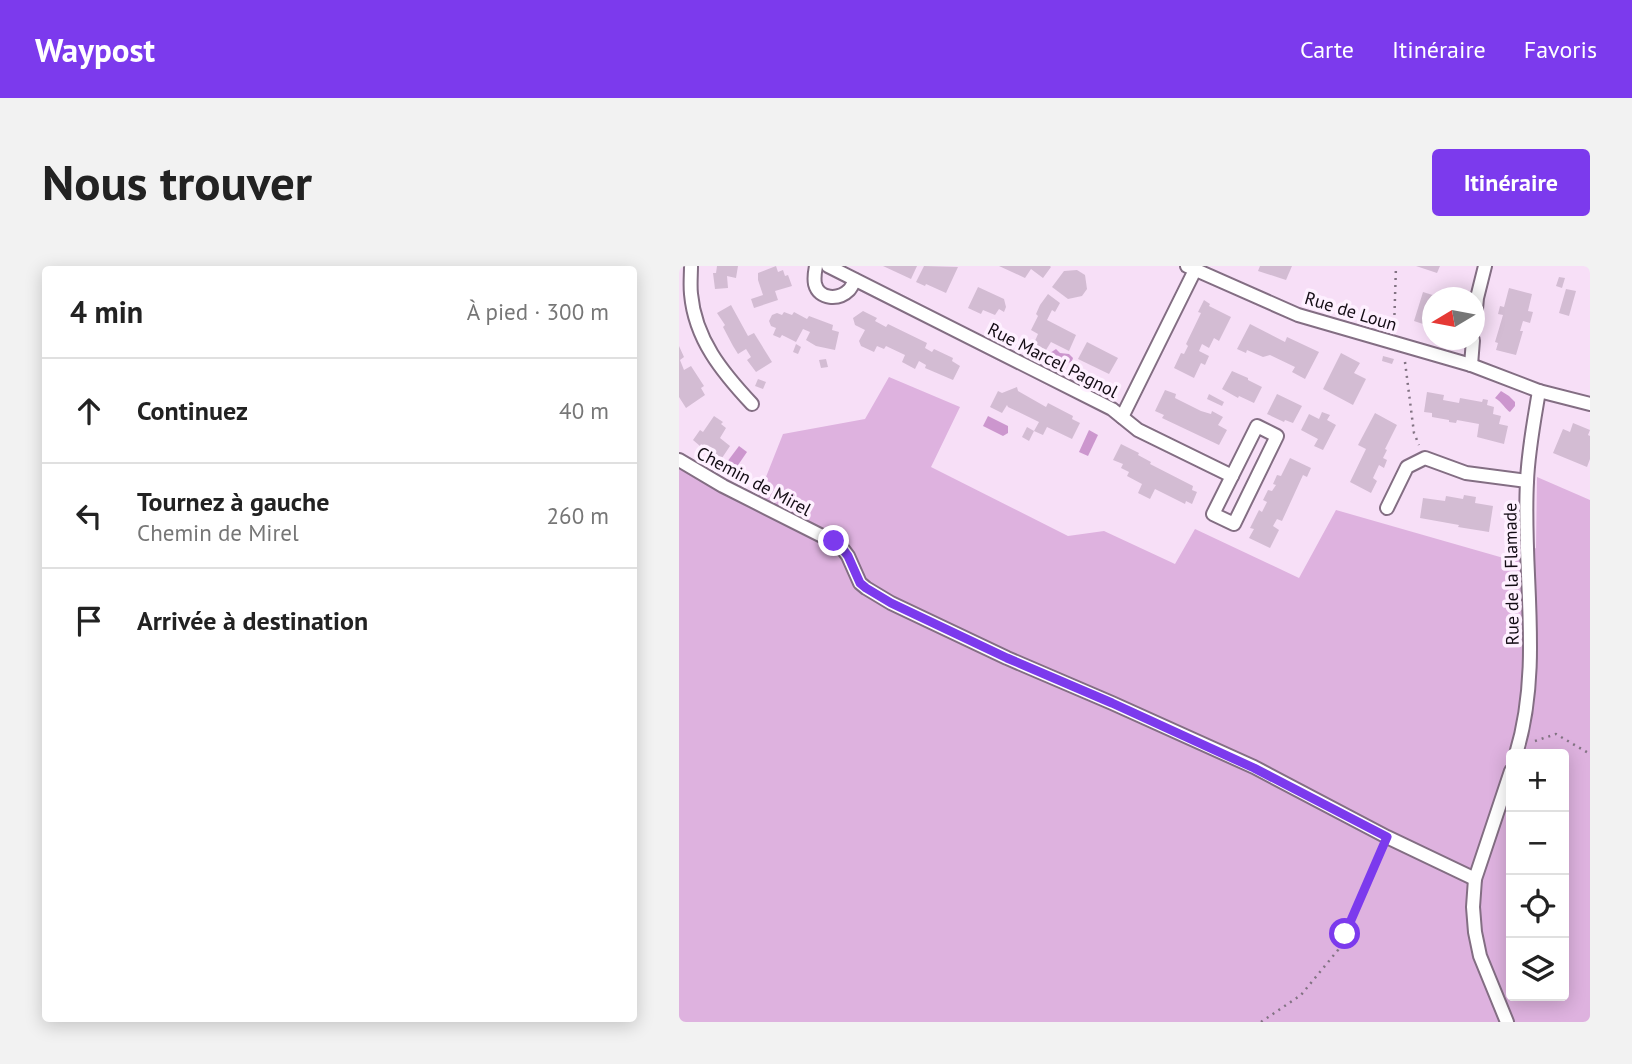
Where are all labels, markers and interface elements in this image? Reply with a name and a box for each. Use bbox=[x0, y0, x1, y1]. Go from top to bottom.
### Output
text: Waypost bbox=[35, 28, 155, 71]
text: Carte bbox=[1300, 34, 1354, 65]
text: Itinéraire bbox=[1392, 34, 1486, 65]
text: Favoris bbox=[1524, 34, 1597, 65]
button: Itinéraire bbox=[1432, 149, 1590, 216]
text: Nous trouver bbox=[42, 150, 312, 214]
street label: Rue de Loun bbox=[1302, 286, 1400, 336]
north arrow bbox=[1422, 287, 1485, 350]
text: 4 min bbox=[70, 292, 143, 331]
text: À pied · 300 m bbox=[467, 297, 609, 326]
street label: Rue Marcel Pagnol bbox=[984, 317, 1123, 403]
icon: ahead bbox=[70, 392, 108, 430]
text: Continuez bbox=[137, 394, 248, 427]
text: 40 m bbox=[559, 396, 609, 425]
street label: Chemin de Mirel bbox=[693, 441, 816, 521]
text: Tournez à gauche bbox=[137, 485, 329, 518]
icon: left bbox=[70, 497, 108, 535]
text: 260 m bbox=[547, 501, 609, 530]
street label: Rue de la Flamade bbox=[1498, 502, 1524, 646]
text: Chemin de Mirel bbox=[137, 518, 299, 547]
route end bbox=[818, 525, 849, 556]
icon: arrive bbox=[70, 602, 108, 640]
text: Arrivée à destination bbox=[137, 604, 368, 637]
map controls bbox=[1506, 749, 1569, 1001]
button: + bbox=[1506, 749, 1569, 812]
button: − bbox=[1506, 812, 1569, 875]
button: locate bbox=[1506, 875, 1569, 938]
route start bbox=[1329, 918, 1360, 949]
button: layers bbox=[1506, 938, 1569, 1001]

